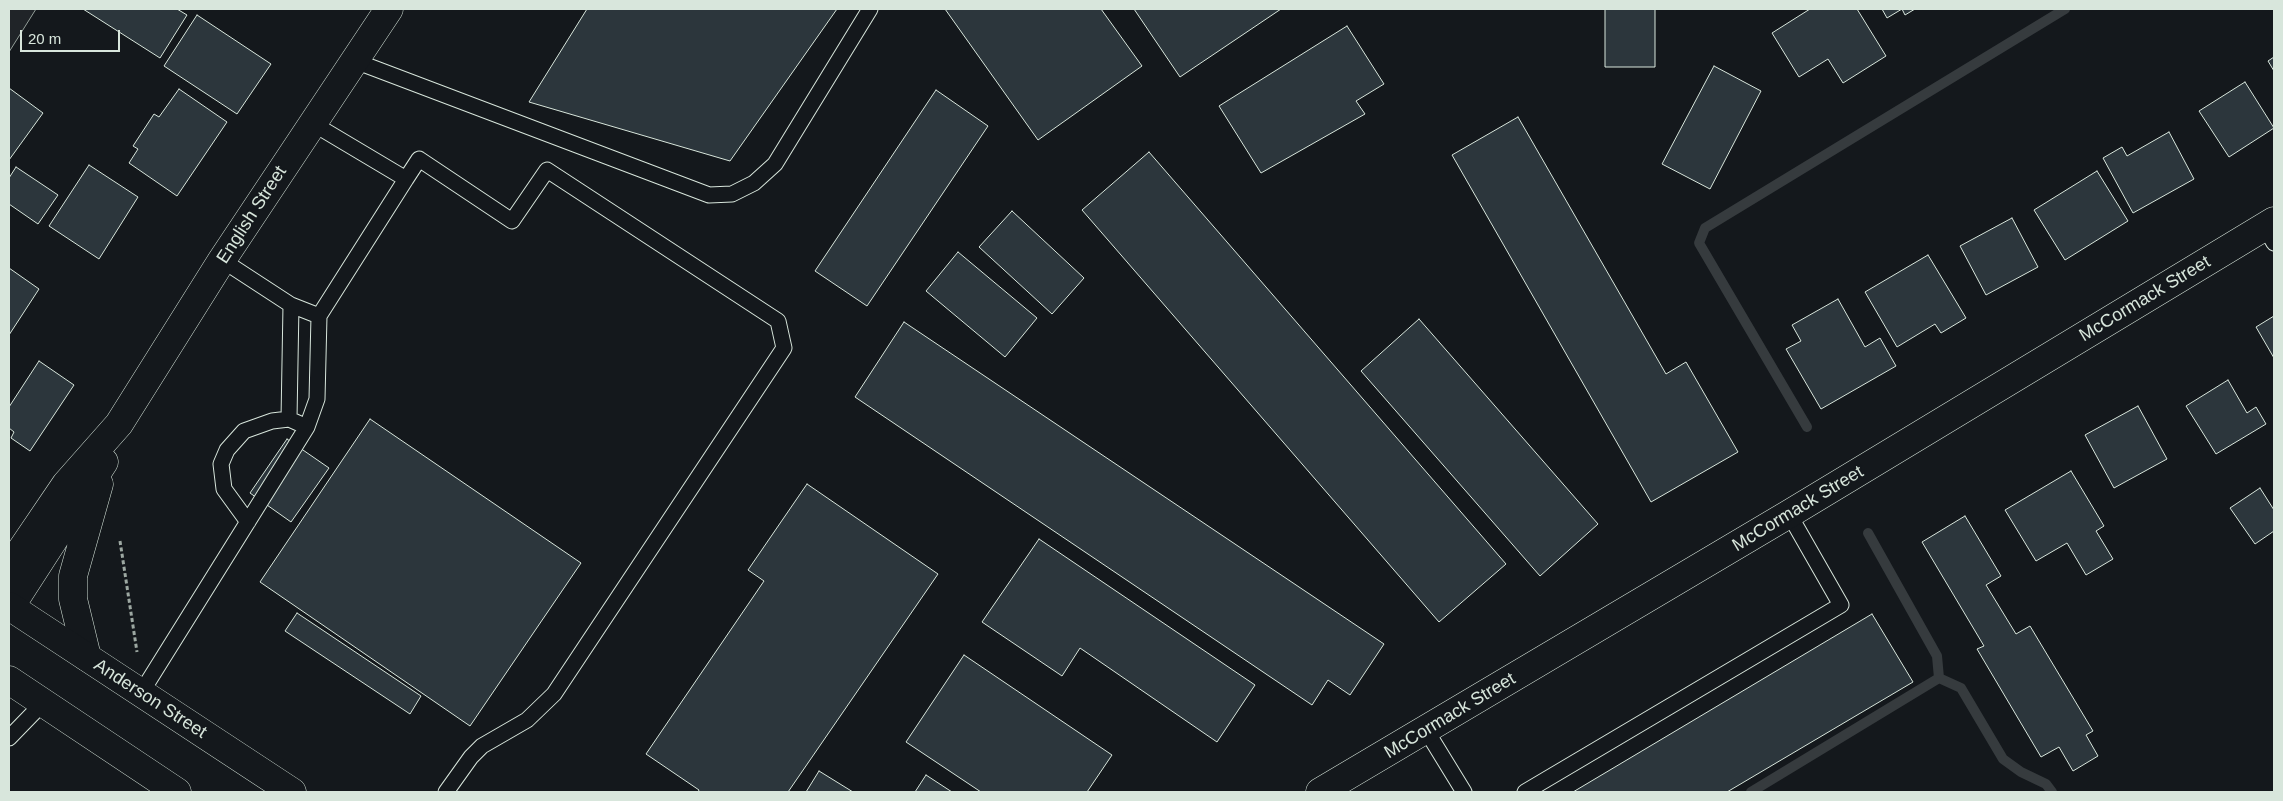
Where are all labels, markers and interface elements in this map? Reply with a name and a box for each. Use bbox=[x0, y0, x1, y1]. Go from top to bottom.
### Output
scale bar bbox=[22, 20, 122, 52]
text: 20 m bbox=[28, 30, 61, 47]
street label: English Street bbox=[212, 162, 292, 268]
street label: McCormack Street bbox=[2076, 251, 2214, 347]
street label: McCormack Street bbox=[1729, 461, 1867, 557]
street label: Anderson Street bbox=[90, 655, 210, 743]
street label: McCormack Street bbox=[1381, 668, 1519, 764]

